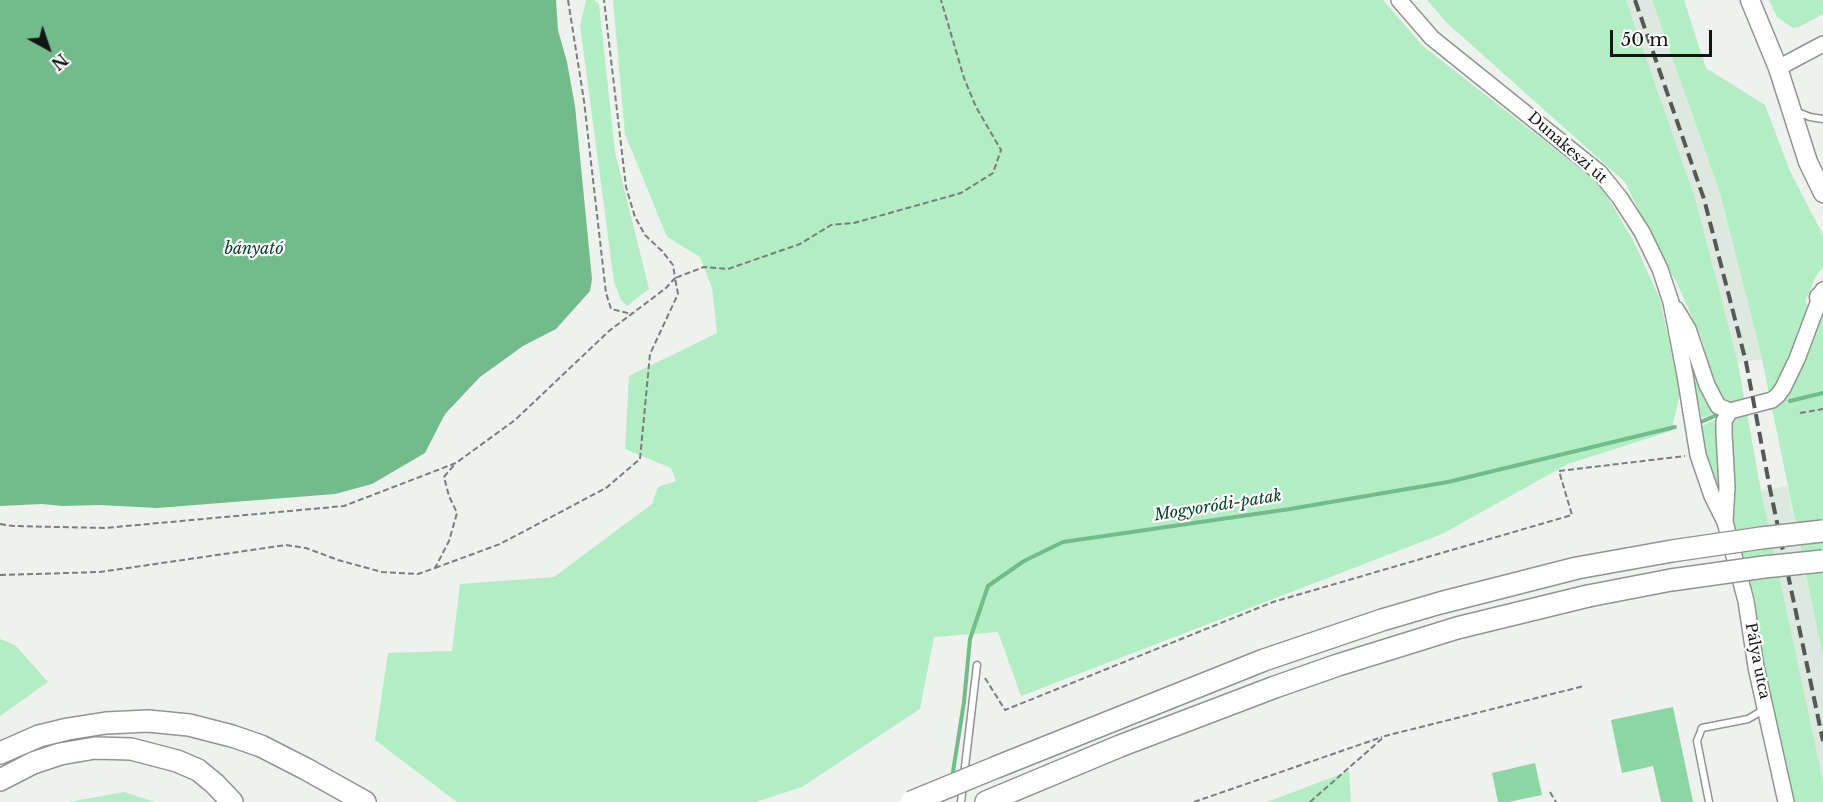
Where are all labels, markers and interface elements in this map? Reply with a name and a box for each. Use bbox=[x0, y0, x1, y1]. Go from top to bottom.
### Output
north arrow bbox=[18, 18, 78, 78]
scale bar bbox=[1613, 18, 1715, 56]
text: 50 m bbox=[1621, 29, 1669, 51]
text: N bbox=[47, 49, 72, 74]
street label: Dunakeszi út bbox=[1524, 109, 1610, 187]
water label: bányató bbox=[224, 239, 284, 259]
water label: Mogyoródi-patak bbox=[1153, 486, 1283, 526]
street label: Pálya utca bbox=[1741, 621, 1773, 701]

